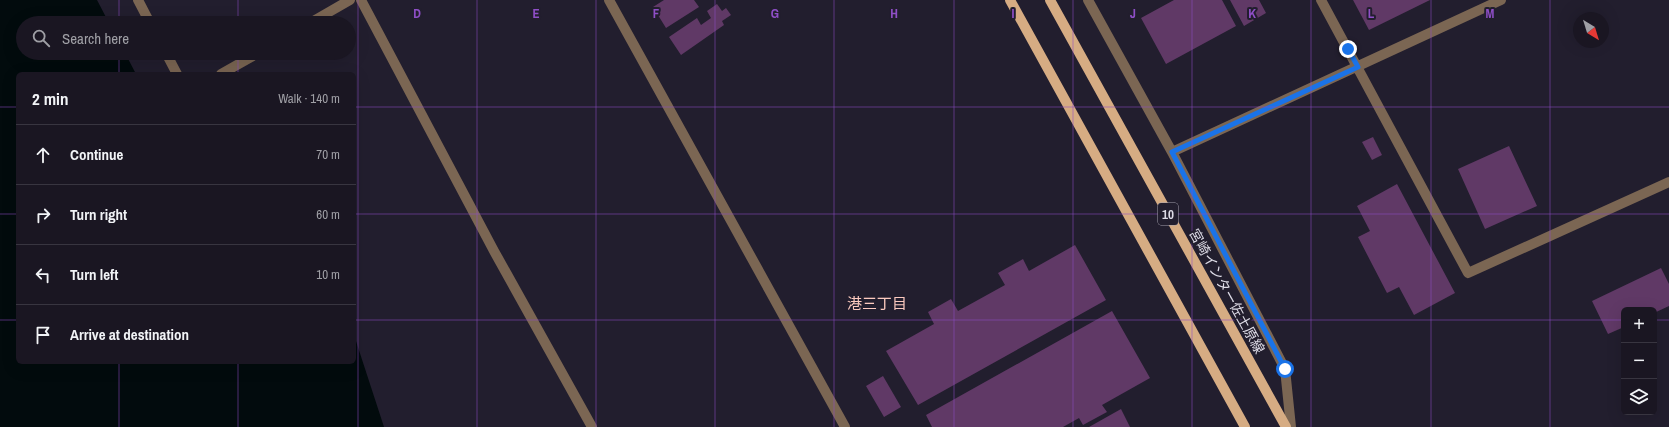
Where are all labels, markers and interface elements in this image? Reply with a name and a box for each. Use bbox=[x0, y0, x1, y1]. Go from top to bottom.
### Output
text: D bbox=[413, 5, 421, 22]
text: E bbox=[532, 5, 540, 22]
text: F bbox=[653, 5, 660, 22]
text: G bbox=[771, 5, 779, 22]
text: H bbox=[890, 5, 898, 22]
text: I bbox=[1012, 5, 1015, 22]
text: J bbox=[1130, 5, 1136, 22]
text: K bbox=[1248, 5, 1256, 22]
text: L bbox=[1368, 5, 1375, 22]
text: M bbox=[1486, 5, 1495, 22]
north arrow bbox=[1573, 12, 1609, 48]
search box bbox=[16, 16, 356, 60]
icon: search bbox=[30, 27, 52, 49]
text: Search here bbox=[62, 28, 129, 49]
route end bbox=[1339, 40, 1357, 58]
text: 2 min bbox=[32, 87, 68, 110]
text: Walk · 140 m bbox=[278, 90, 340, 107]
icon: ahead bbox=[32, 144, 54, 166]
text: Continue bbox=[70, 144, 123, 165]
text: 70 m bbox=[316, 146, 340, 163]
road number: 10 bbox=[1158, 203, 1178, 225]
icon: right bbox=[32, 204, 54, 226]
text: Turn right bbox=[70, 204, 127, 225]
text: 60 m bbox=[316, 206, 340, 223]
street label: 宮崎インター佐土原線 bbox=[1185, 225, 1269, 357]
icon: left bbox=[32, 264, 54, 286]
text: Turn left bbox=[70, 264, 118, 285]
text: 10 m bbox=[316, 266, 340, 283]
district label: 港三丁目 bbox=[847, 293, 907, 314]
map controls bbox=[1621, 307, 1657, 415]
button: + bbox=[1621, 307, 1657, 343]
icon: arrive bbox=[32, 324, 54, 346]
text: Arrive at destination bbox=[70, 324, 189, 345]
button: − bbox=[1621, 343, 1657, 379]
route start bbox=[1276, 360, 1294, 378]
button: layers bbox=[1621, 379, 1657, 415]

